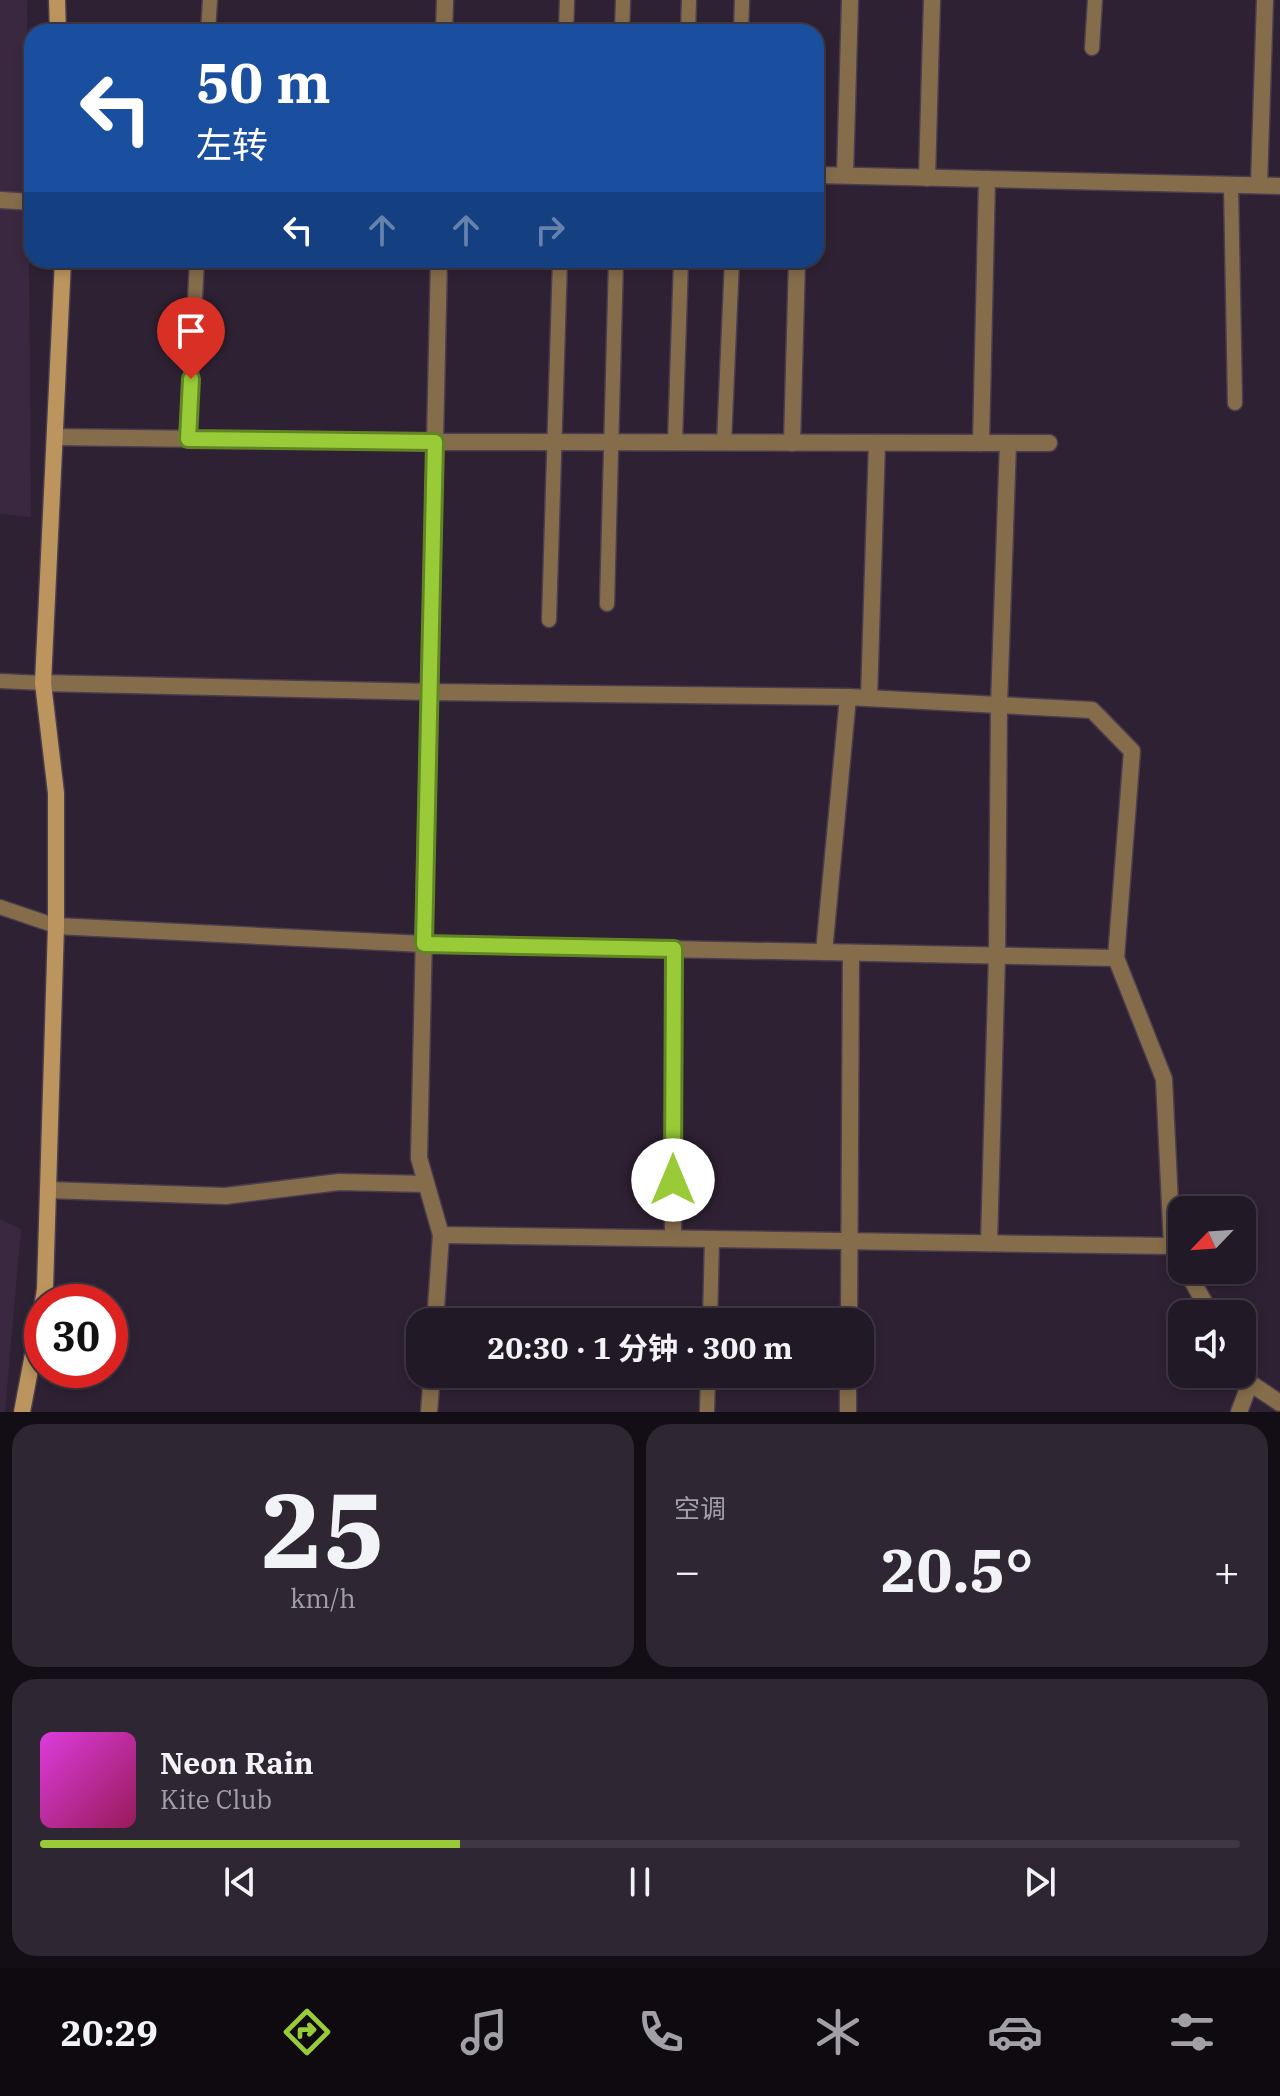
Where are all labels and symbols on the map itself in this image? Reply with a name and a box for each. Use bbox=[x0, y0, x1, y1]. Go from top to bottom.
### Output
pin bbox=[157, 297, 225, 379]
position arrow bbox=[631, 1138, 715, 1222]
north arrow bbox=[1168, 1196, 1256, 1284]
speed limit sign: 30 bbox=[24, 1284, 128, 1388]

